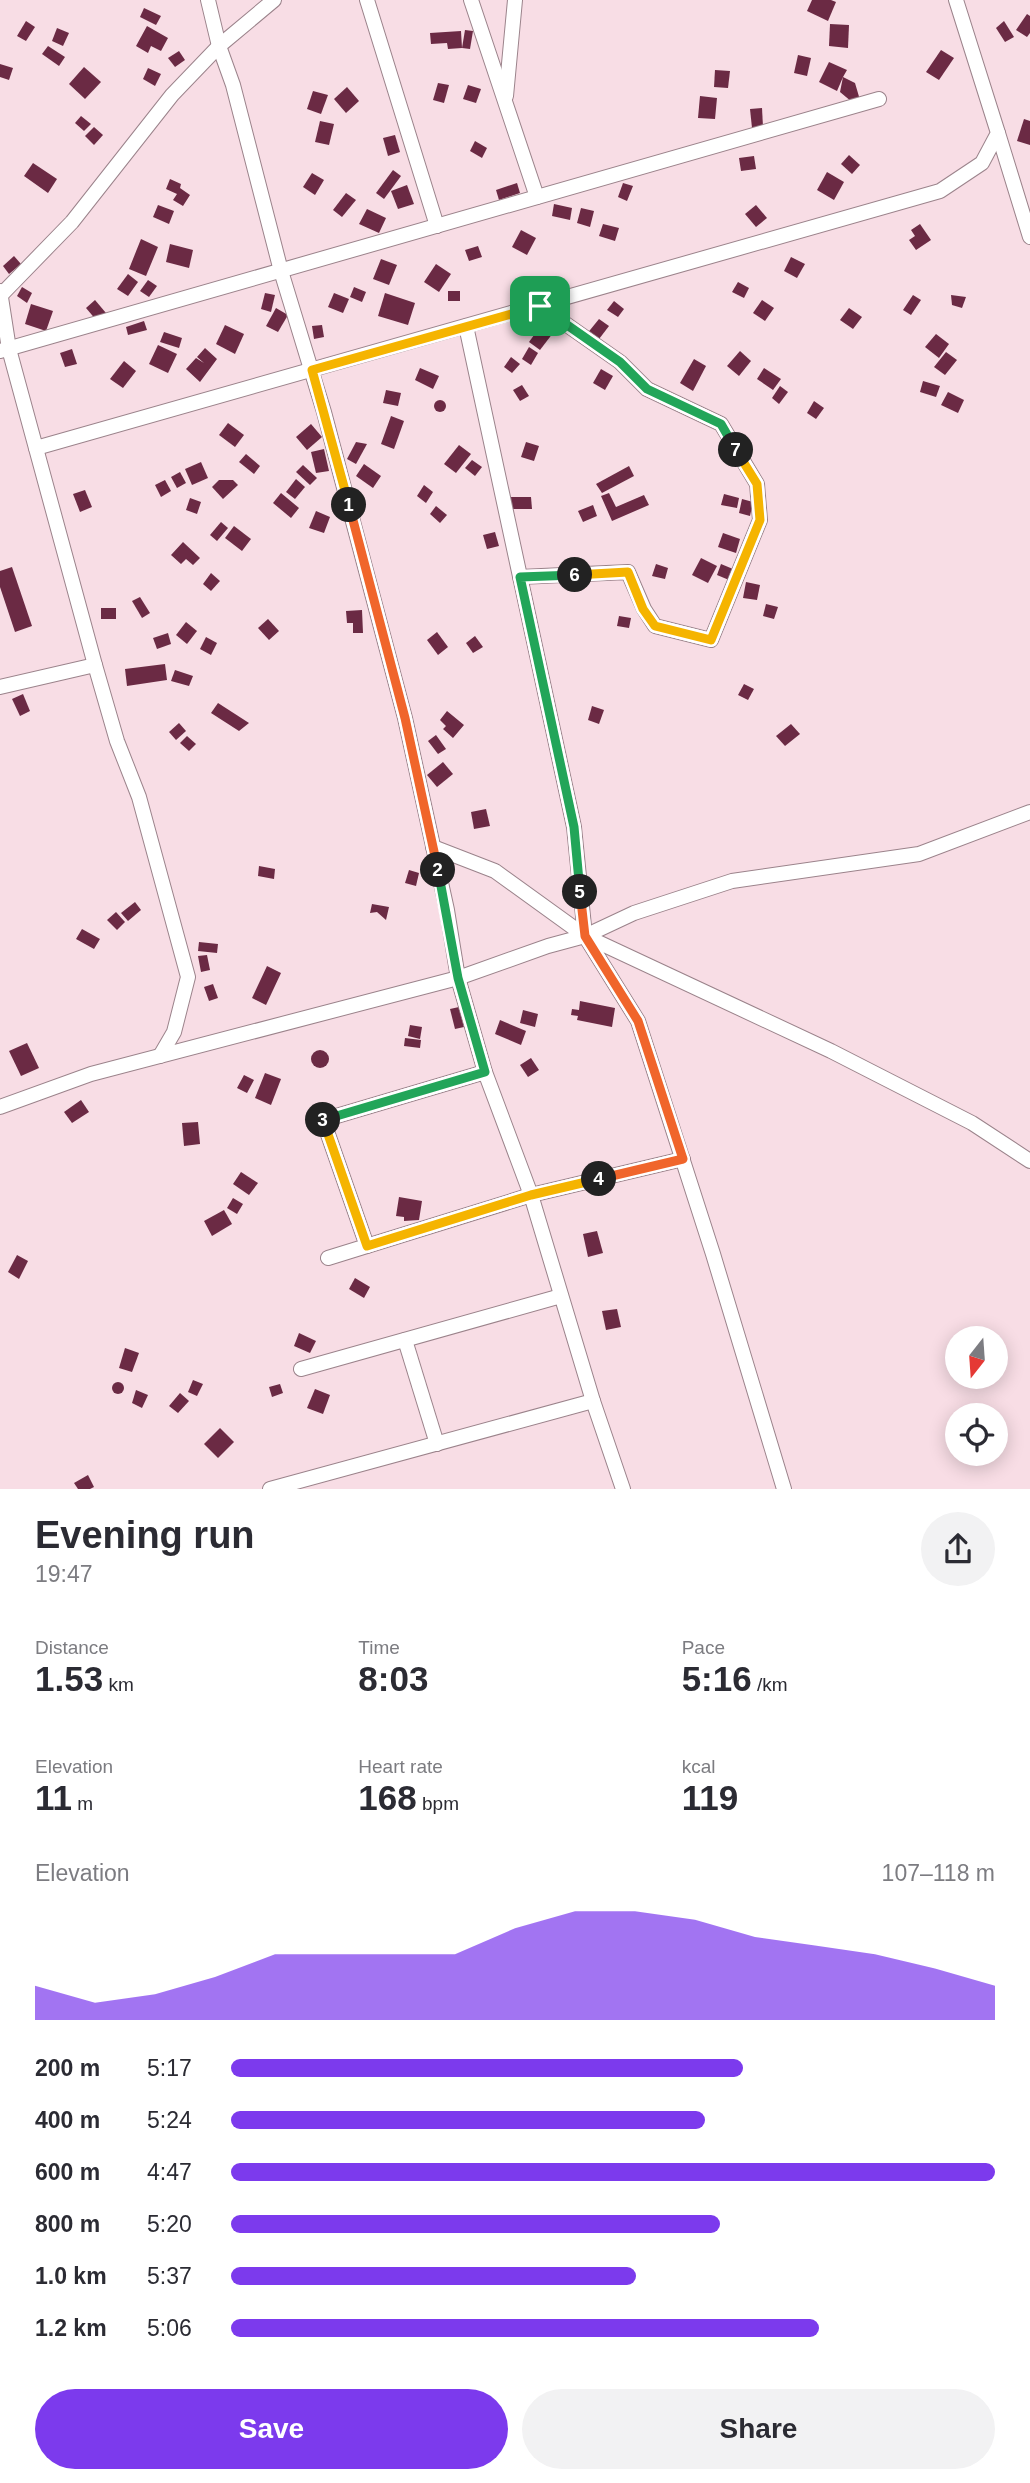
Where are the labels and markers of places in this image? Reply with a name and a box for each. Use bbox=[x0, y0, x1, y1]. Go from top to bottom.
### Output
pin bbox=[510, 276, 570, 336]
pin: 7 bbox=[718, 433, 754, 468]
pin: 1 bbox=[332, 488, 366, 522]
pin: 6 bbox=[558, 558, 592, 592]
pin: 2 bbox=[420, 852, 456, 888]
pin: 5 bbox=[562, 874, 598, 910]
pin: 3 bbox=[306, 1102, 340, 1138]
pin: 4 bbox=[582, 1162, 616, 1196]

